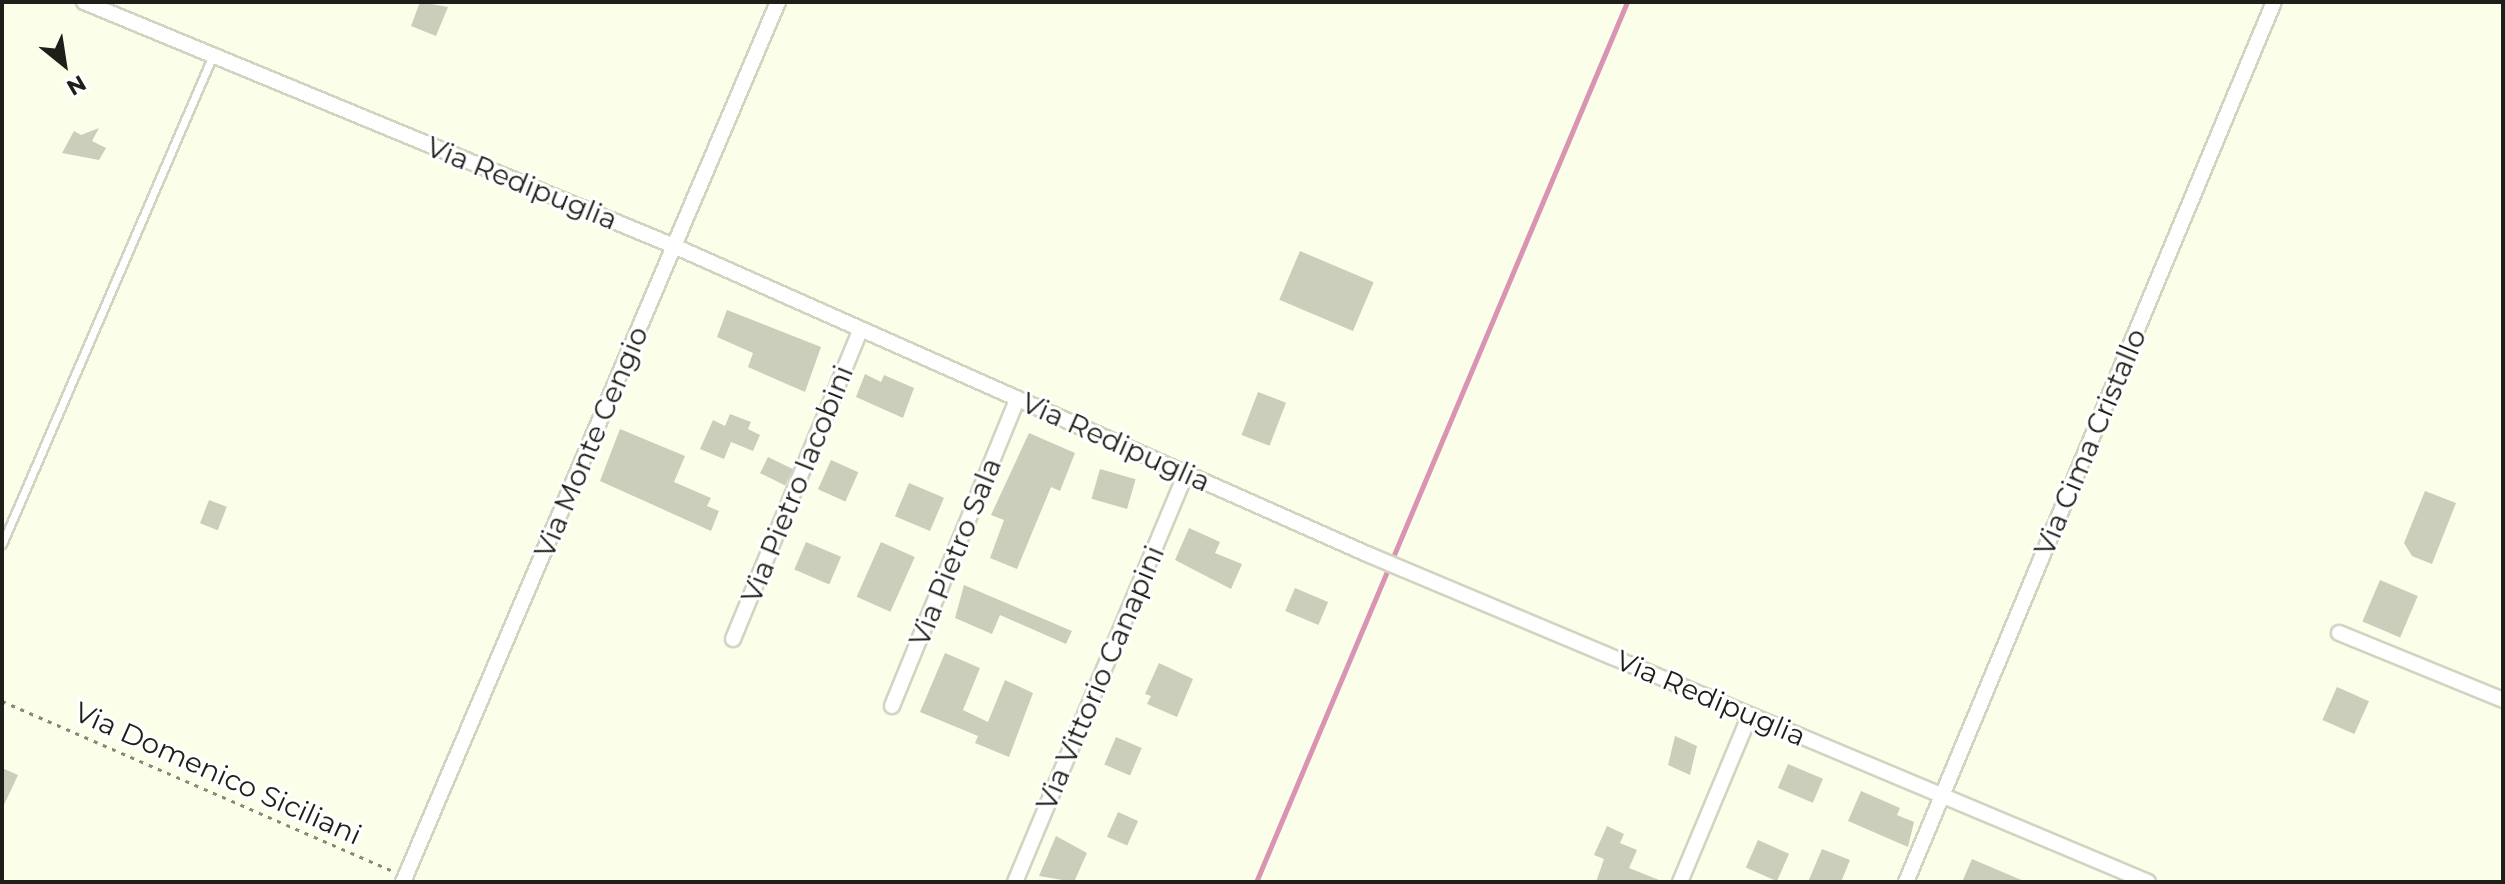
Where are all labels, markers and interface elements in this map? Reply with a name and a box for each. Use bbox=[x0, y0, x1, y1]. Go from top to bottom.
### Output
north arrow bbox=[24, 24, 104, 104]
text: N bbox=[62, 69, 91, 101]
street label: Via Redipuglia bbox=[422, 129, 622, 237]
street label: Via Monte Cengio bbox=[527, 321, 655, 563]
street label: Via Cima Cristallo bbox=[2027, 323, 2153, 561]
street label: Via Pietro Iacobini bbox=[734, 360, 860, 608]
street label: Via Redipuglia bbox=[1017, 385, 1215, 499]
street label: Via Pietro Sala bbox=[902, 453, 1008, 651]
street label: Via Vittorio Canapini bbox=[1029, 541, 1171, 815]
street label: Via Redipuglia bbox=[1611, 643, 1811, 753]
street label: Via Domenico Siciliani bbox=[69, 695, 367, 851]

